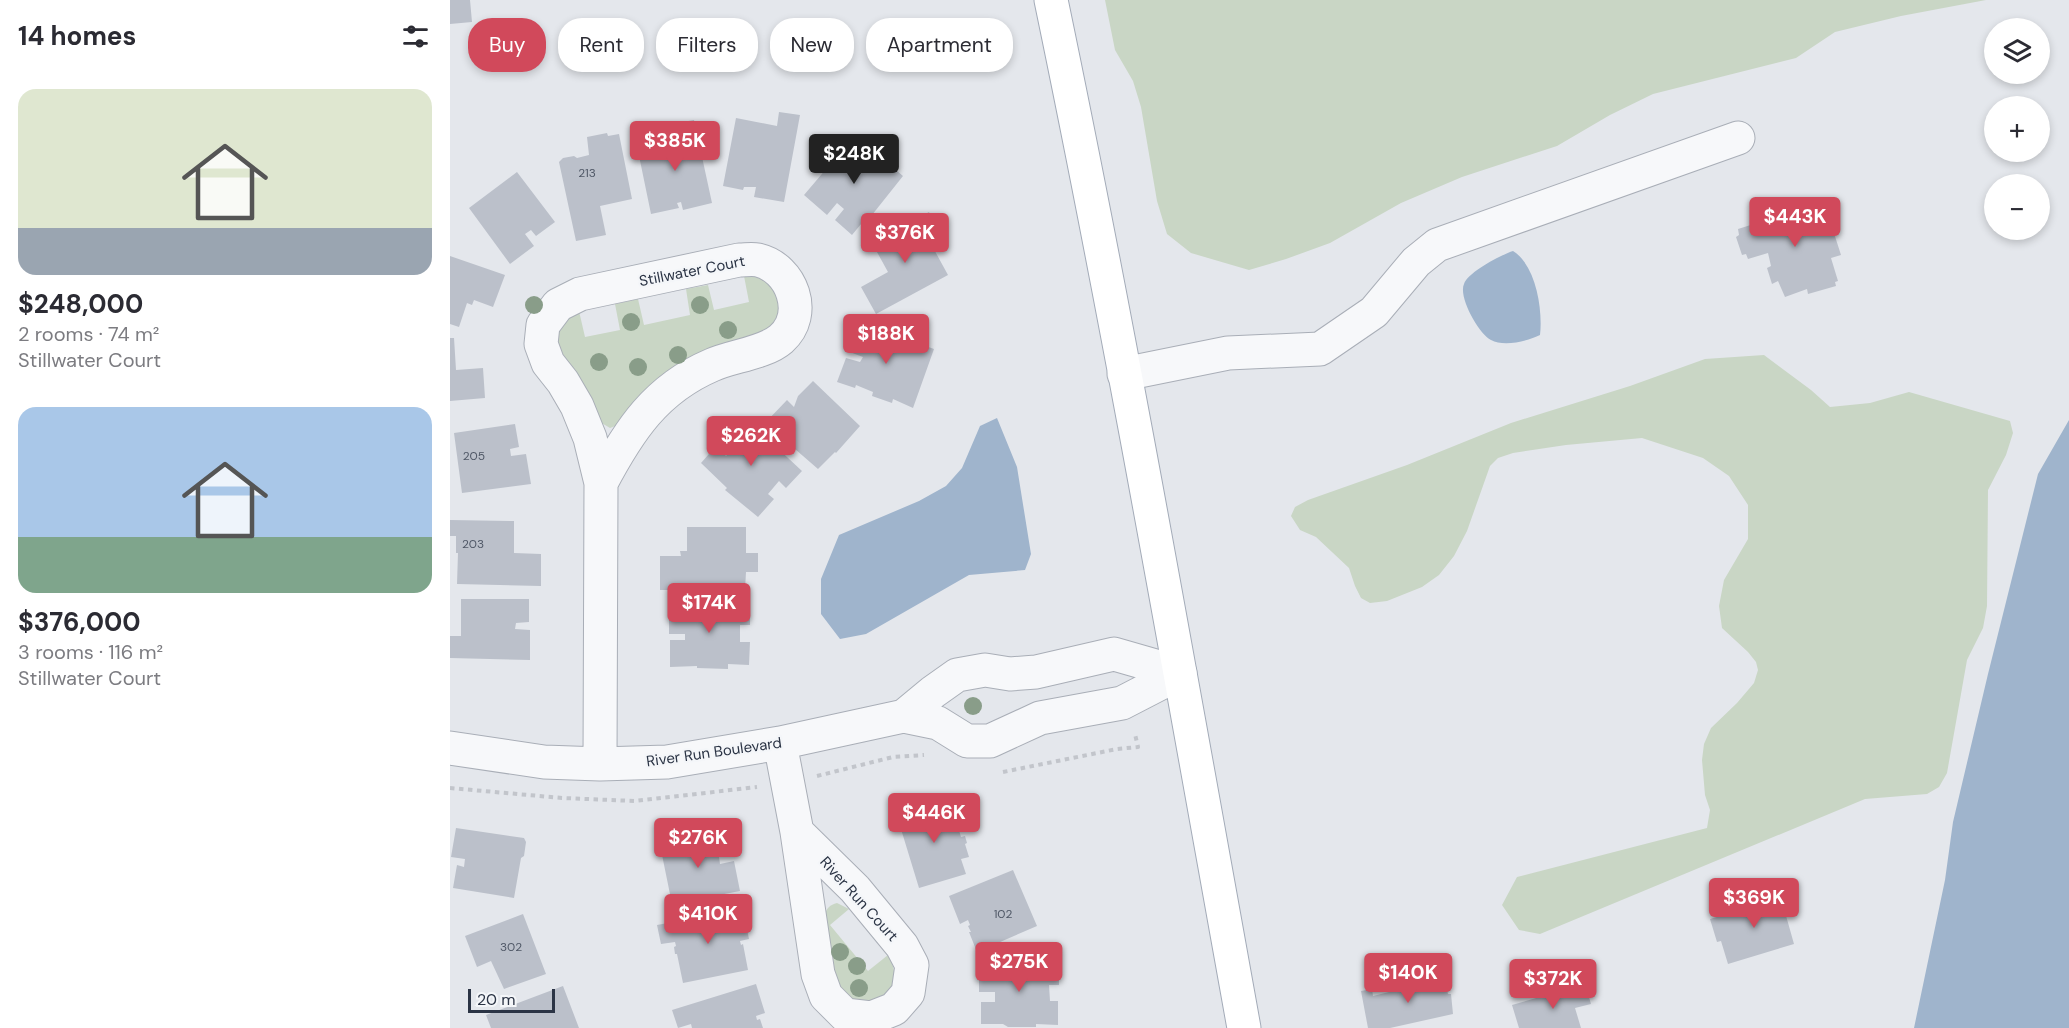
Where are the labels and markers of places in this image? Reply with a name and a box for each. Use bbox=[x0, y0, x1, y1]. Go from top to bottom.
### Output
pin: $385K bbox=[633, 121, 717, 172]
pin: $248K bbox=[812, 134, 896, 185]
pin: $443K bbox=[1753, 197, 1837, 248]
pin: $376K bbox=[863, 213, 947, 264]
pin: $188K bbox=[844, 314, 928, 365]
pin: $262K bbox=[709, 416, 793, 467]
pin: $174K bbox=[667, 583, 751, 634]
pin: $446K bbox=[892, 793, 976, 844]
pin: $276K bbox=[656, 818, 740, 869]
pin: $369K bbox=[1712, 878, 1796, 929]
pin: $410K bbox=[666, 894, 750, 945]
pin: $275K bbox=[977, 942, 1061, 993]
pin: $140K bbox=[1366, 953, 1450, 1004]
pin: $372K bbox=[1511, 959, 1595, 1010]

